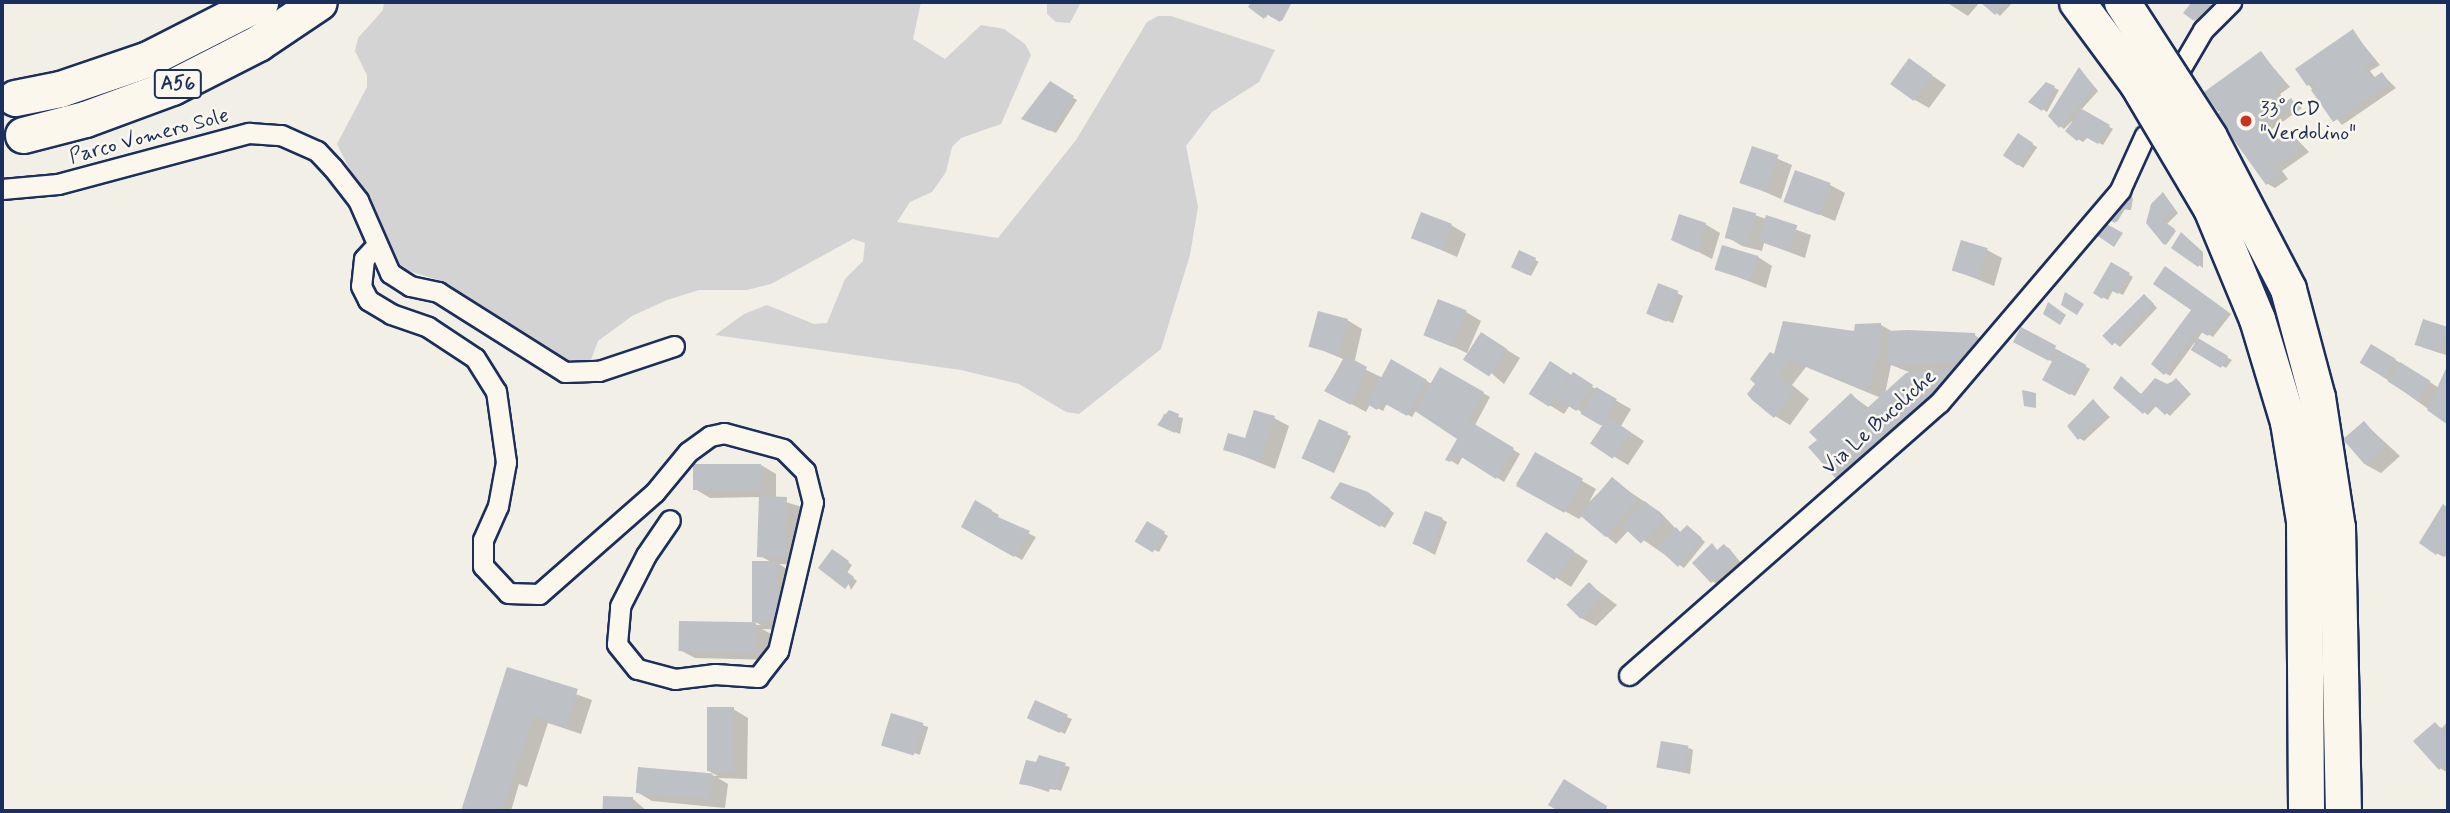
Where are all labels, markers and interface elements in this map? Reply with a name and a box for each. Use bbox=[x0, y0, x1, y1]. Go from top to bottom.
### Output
road number: A56 bbox=[154, 68, 202, 100]
place label: 33° CD "Verdolino" bbox=[2260, 96, 2356, 146]
street label: Parco Vomero Sole bbox=[67, 103, 231, 169]
marker: 33° CD "Verdolino" bbox=[2238, 113, 2254, 129]
street label: Via Le Bucoliche bbox=[1816, 363, 1942, 481]

